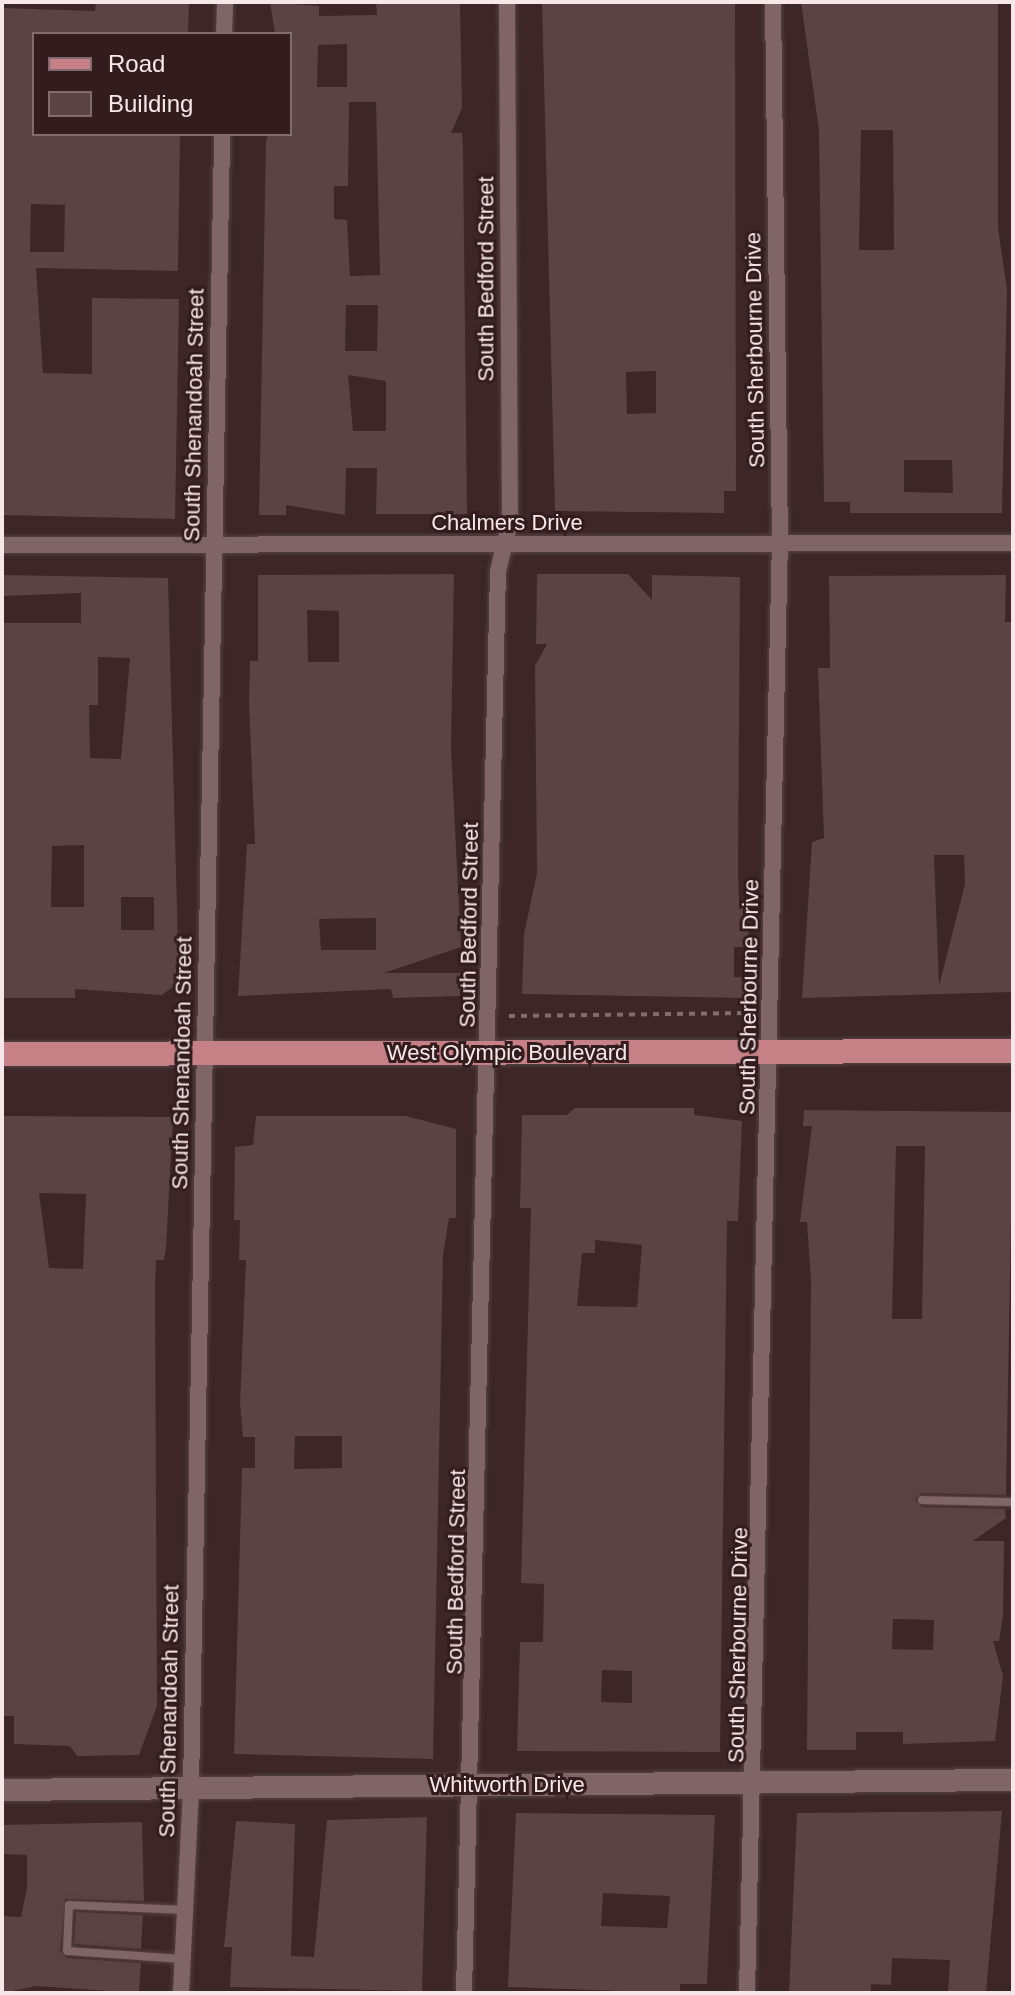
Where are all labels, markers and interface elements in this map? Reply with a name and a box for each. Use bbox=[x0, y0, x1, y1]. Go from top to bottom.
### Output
legend bbox=[32, 32, 292, 136]
text: Road bbox=[108, 50, 165, 77]
text: Building bbox=[108, 90, 193, 117]
street label: South Bedford Street bbox=[473, 176, 499, 382]
street label: South Sherbourne Drive bbox=[740, 232, 770, 468]
street label: South Shenandoah Street bbox=[179, 288, 209, 542]
street label: Chalmers Drive bbox=[431, 510, 583, 536]
street label: South Bedford Street bbox=[454, 822, 484, 1028]
street label: South Sherbourne Drive bbox=[734, 879, 764, 1115]
street label: South Shenandoah Street bbox=[167, 936, 197, 1190]
street label: West Olympic Boulevard bbox=[387, 1040, 627, 1066]
street label: South Bedford Street bbox=[441, 1469, 471, 1675]
street label: South Sherbourne Drive bbox=[723, 1527, 753, 1763]
street label: South Shenandoah Street bbox=[154, 1584, 184, 1838]
street label: Whitworth Drive bbox=[429, 1772, 585, 1798]

